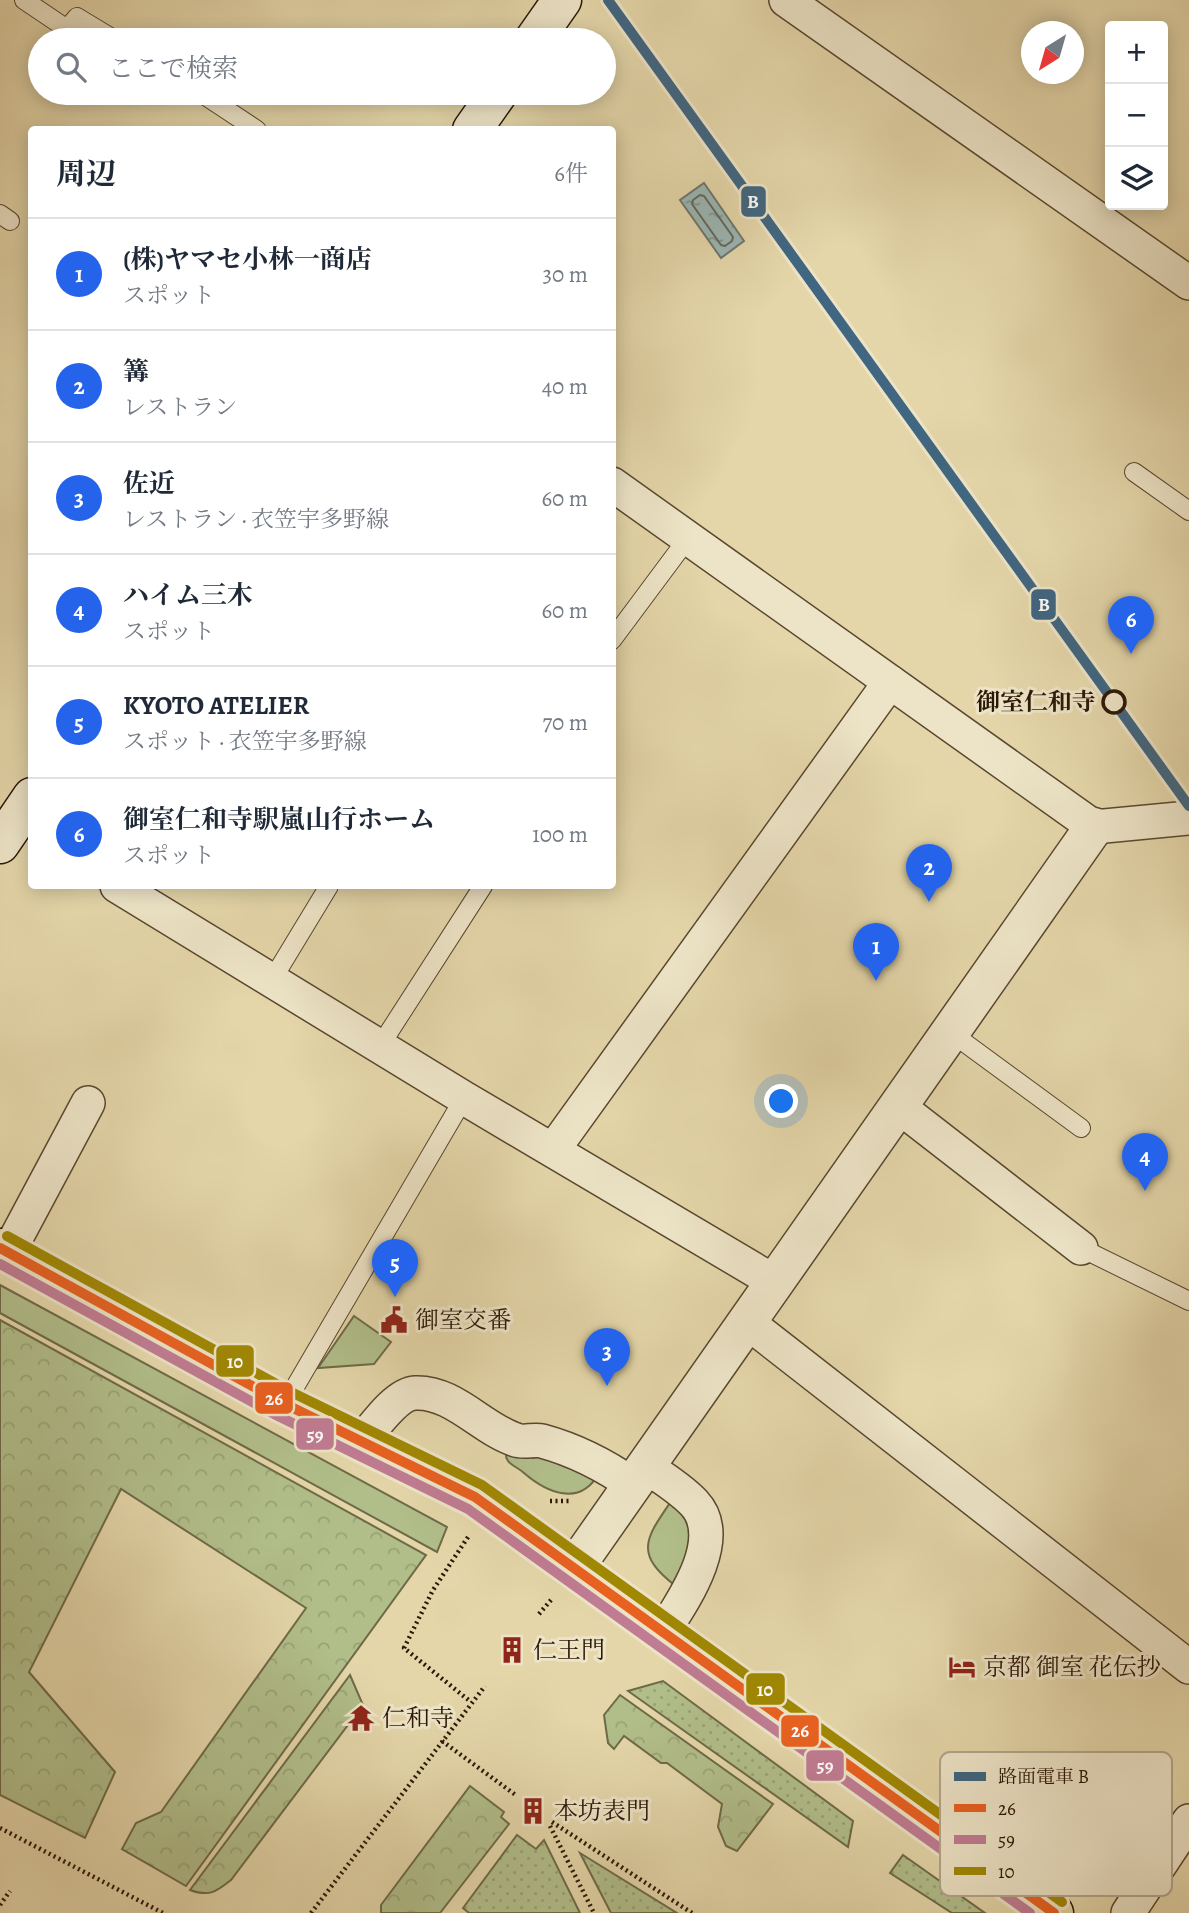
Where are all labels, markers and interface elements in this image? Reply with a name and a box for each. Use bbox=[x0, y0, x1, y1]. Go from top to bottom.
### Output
north arrow bbox=[1021, 21, 1084, 84]
map controls bbox=[1105, 21, 1168, 210]
button: + bbox=[1105, 21, 1168, 84]
search box bbox=[28, 28, 616, 105]
icon: search bbox=[52, 48, 90, 86]
text: ここで検索 bbox=[108, 51, 238, 86]
button: − bbox=[1105, 84, 1168, 147]
button: layers bbox=[1105, 147, 1168, 210]
text: 周辺 bbox=[56, 154, 116, 194]
text: 6件 bbox=[554, 158, 588, 189]
line badge: B bbox=[740, 185, 767, 218]
text: B bbox=[747, 189, 759, 215]
text: (株)ヤマセ小林一商店 bbox=[123, 242, 372, 277]
text: 1 bbox=[75, 259, 83, 290]
text: 30 m bbox=[542, 259, 588, 290]
text: スポット bbox=[123, 280, 215, 311]
text: 篝 bbox=[123, 354, 149, 389]
text: 2 bbox=[73, 371, 85, 402]
text: 40 m bbox=[542, 371, 588, 402]
text: レストラン bbox=[123, 392, 237, 423]
text: 佐近 bbox=[123, 466, 175, 501]
text: 3 bbox=[74, 483, 84, 514]
text: 60 m bbox=[541, 483, 588, 514]
text: レストラン · 衣笠宇多野線 bbox=[123, 504, 389, 535]
text: ハイム三木 bbox=[123, 578, 253, 613]
line badge: B bbox=[1030, 588, 1057, 621]
text: B bbox=[1038, 592, 1050, 618]
text: 4 bbox=[74, 595, 84, 626]
text: 60 m bbox=[541, 595, 588, 626]
pin: 6 bbox=[1108, 596, 1154, 654]
text: スポット bbox=[123, 616, 215, 647]
place label: 御室仁和寺 bbox=[976, 686, 1096, 718]
text: KYOTO ATELIER bbox=[123, 688, 309, 723]
marker: 御室仁和寺 bbox=[1102, 690, 1126, 714]
text: 5 bbox=[74, 707, 84, 738]
text: 70 m bbox=[542, 707, 588, 738]
text: スポット · 衣笠宇多野線 bbox=[123, 726, 367, 757]
text: 御室仁和寺駅嵐山行ホーム bbox=[123, 802, 435, 837]
text: 6 bbox=[74, 819, 84, 850]
text: 100 m bbox=[532, 819, 588, 850]
text: スポット bbox=[123, 840, 215, 871]
pin: 2 bbox=[906, 844, 952, 902]
pin: 1 bbox=[853, 923, 899, 981]
your location bbox=[764, 1084, 798, 1118]
pin: 4 bbox=[1122, 1133, 1168, 1191]
pin: 5 bbox=[372, 1239, 418, 1297]
place label: 御室交番 bbox=[415, 1304, 511, 1336]
public building icon: 御室交番 bbox=[379, 1305, 409, 1335]
pin: 3 bbox=[584, 1328, 630, 1386]
line badge: 10 bbox=[215, 1344, 255, 1378]
text: 10 bbox=[227, 1349, 244, 1375]
line badge: 26 bbox=[254, 1381, 294, 1415]
text: 26 bbox=[265, 1386, 283, 1412]
line badge: 59 bbox=[295, 1417, 335, 1451]
text: 59 bbox=[307, 1422, 324, 1448]
place label: 仁王門 bbox=[533, 1634, 605, 1666]
building icon: 仁王門 bbox=[497, 1635, 527, 1665]
place label: 京都 御室 花伝抄 bbox=[983, 1651, 1161, 1683]
hotel icon: 京都 御室 花伝抄 bbox=[947, 1652, 977, 1682]
line badge: 10 bbox=[745, 1672, 786, 1706]
text: 10 bbox=[757, 1677, 774, 1703]
place label: 仁和寺 bbox=[382, 1702, 454, 1734]
temple icon: 仁和寺 bbox=[346, 1703, 376, 1733]
line badge: 26 bbox=[780, 1714, 820, 1748]
text: 26 bbox=[791, 1718, 809, 1744]
line badge: 59 bbox=[805, 1749, 845, 1782]
legend bbox=[940, 1752, 1172, 1896]
text: 59 bbox=[817, 1753, 834, 1779]
text: 路面電車 B bbox=[998, 1764, 1089, 1790]
place label: 本坊表門 bbox=[554, 1795, 650, 1827]
building icon: 本坊表門 bbox=[518, 1796, 548, 1826]
text: 26 bbox=[998, 1796, 1016, 1822]
text: 59 bbox=[998, 1827, 1015, 1853]
text: 10 bbox=[998, 1859, 1015, 1885]

